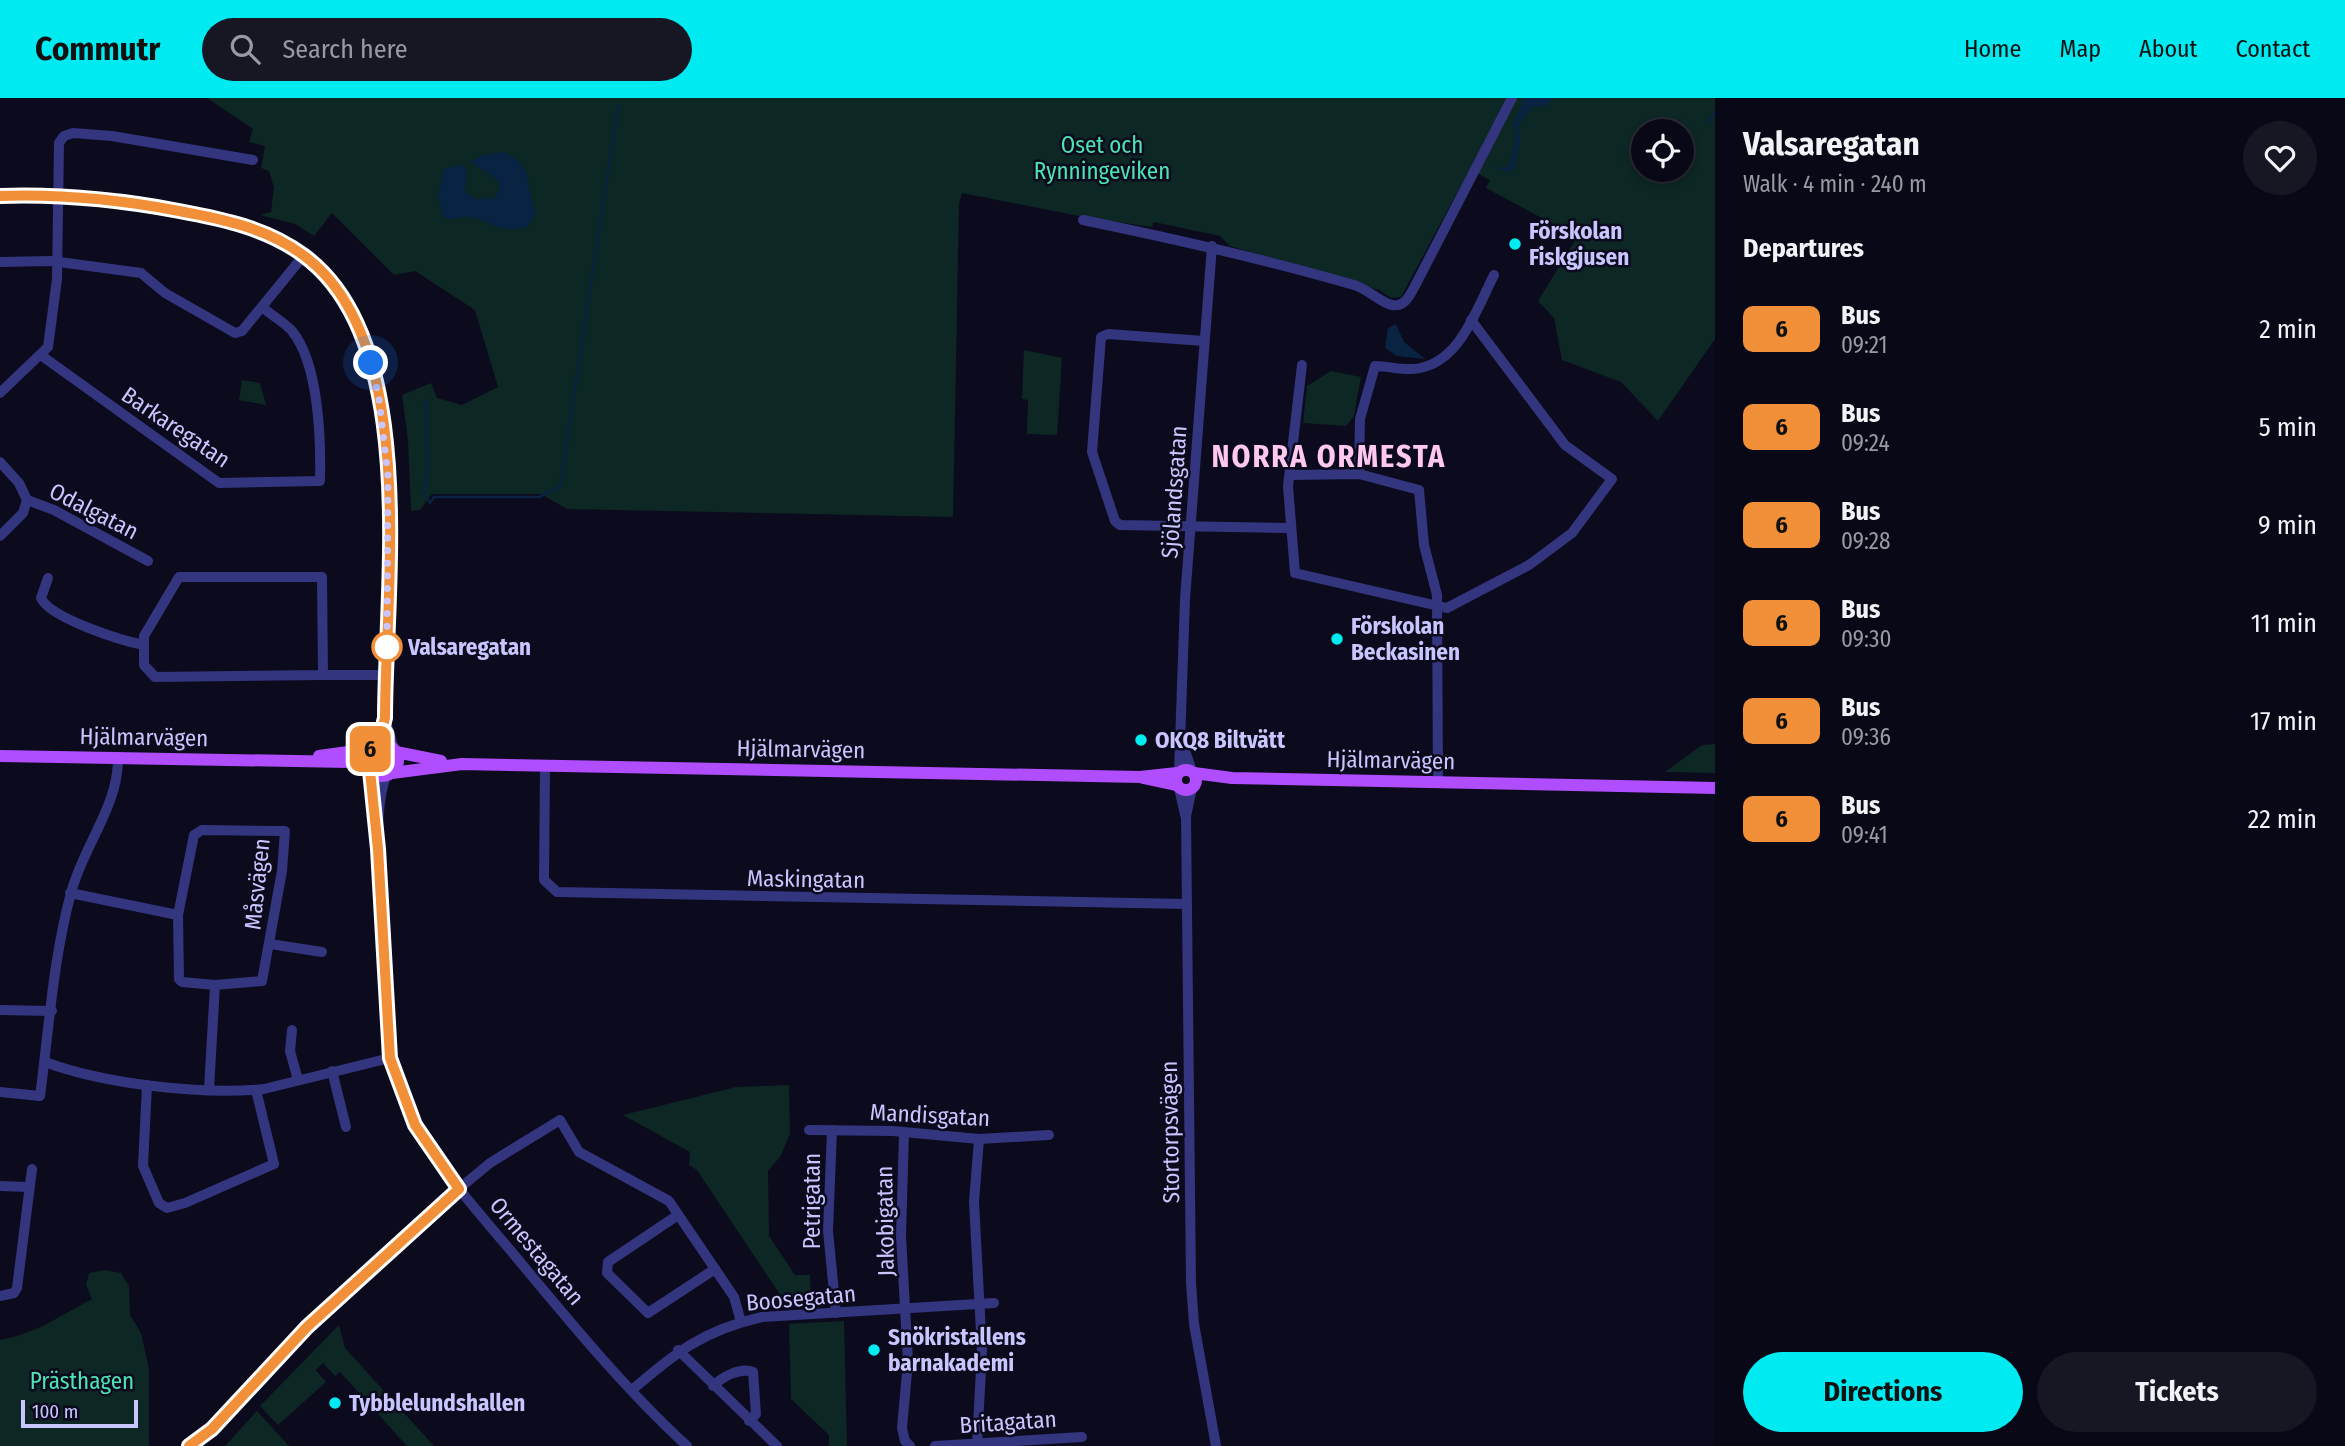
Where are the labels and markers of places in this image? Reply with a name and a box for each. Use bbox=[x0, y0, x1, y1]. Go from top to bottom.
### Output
place label: Förskolan Fiskgjusen bbox=[1529, 217, 1629, 271]
marker: Förskolan Fiskgjusen bbox=[1507, 236, 1523, 252]
place label: Förskolan Beckasinen bbox=[1351, 612, 1460, 666]
marker: Förskolan Beckasinen bbox=[1329, 631, 1345, 647]
marker: Valsaregatan bbox=[372, 632, 402, 662]
place label: Valsaregatan bbox=[407, 633, 531, 661]
place label: OKQ8 Biltvätt bbox=[1155, 726, 1286, 754]
marker: OKQ8 Biltvätt bbox=[1133, 732, 1149, 748]
place label: Snökristallens barnakademi bbox=[888, 1323, 1026, 1377]
marker: Snökristallens barnakademi bbox=[866, 1342, 882, 1358]
place label: Tybblelundshallen bbox=[349, 1389, 525, 1417]
marker: Tybblelundshallen bbox=[327, 1395, 343, 1411]

